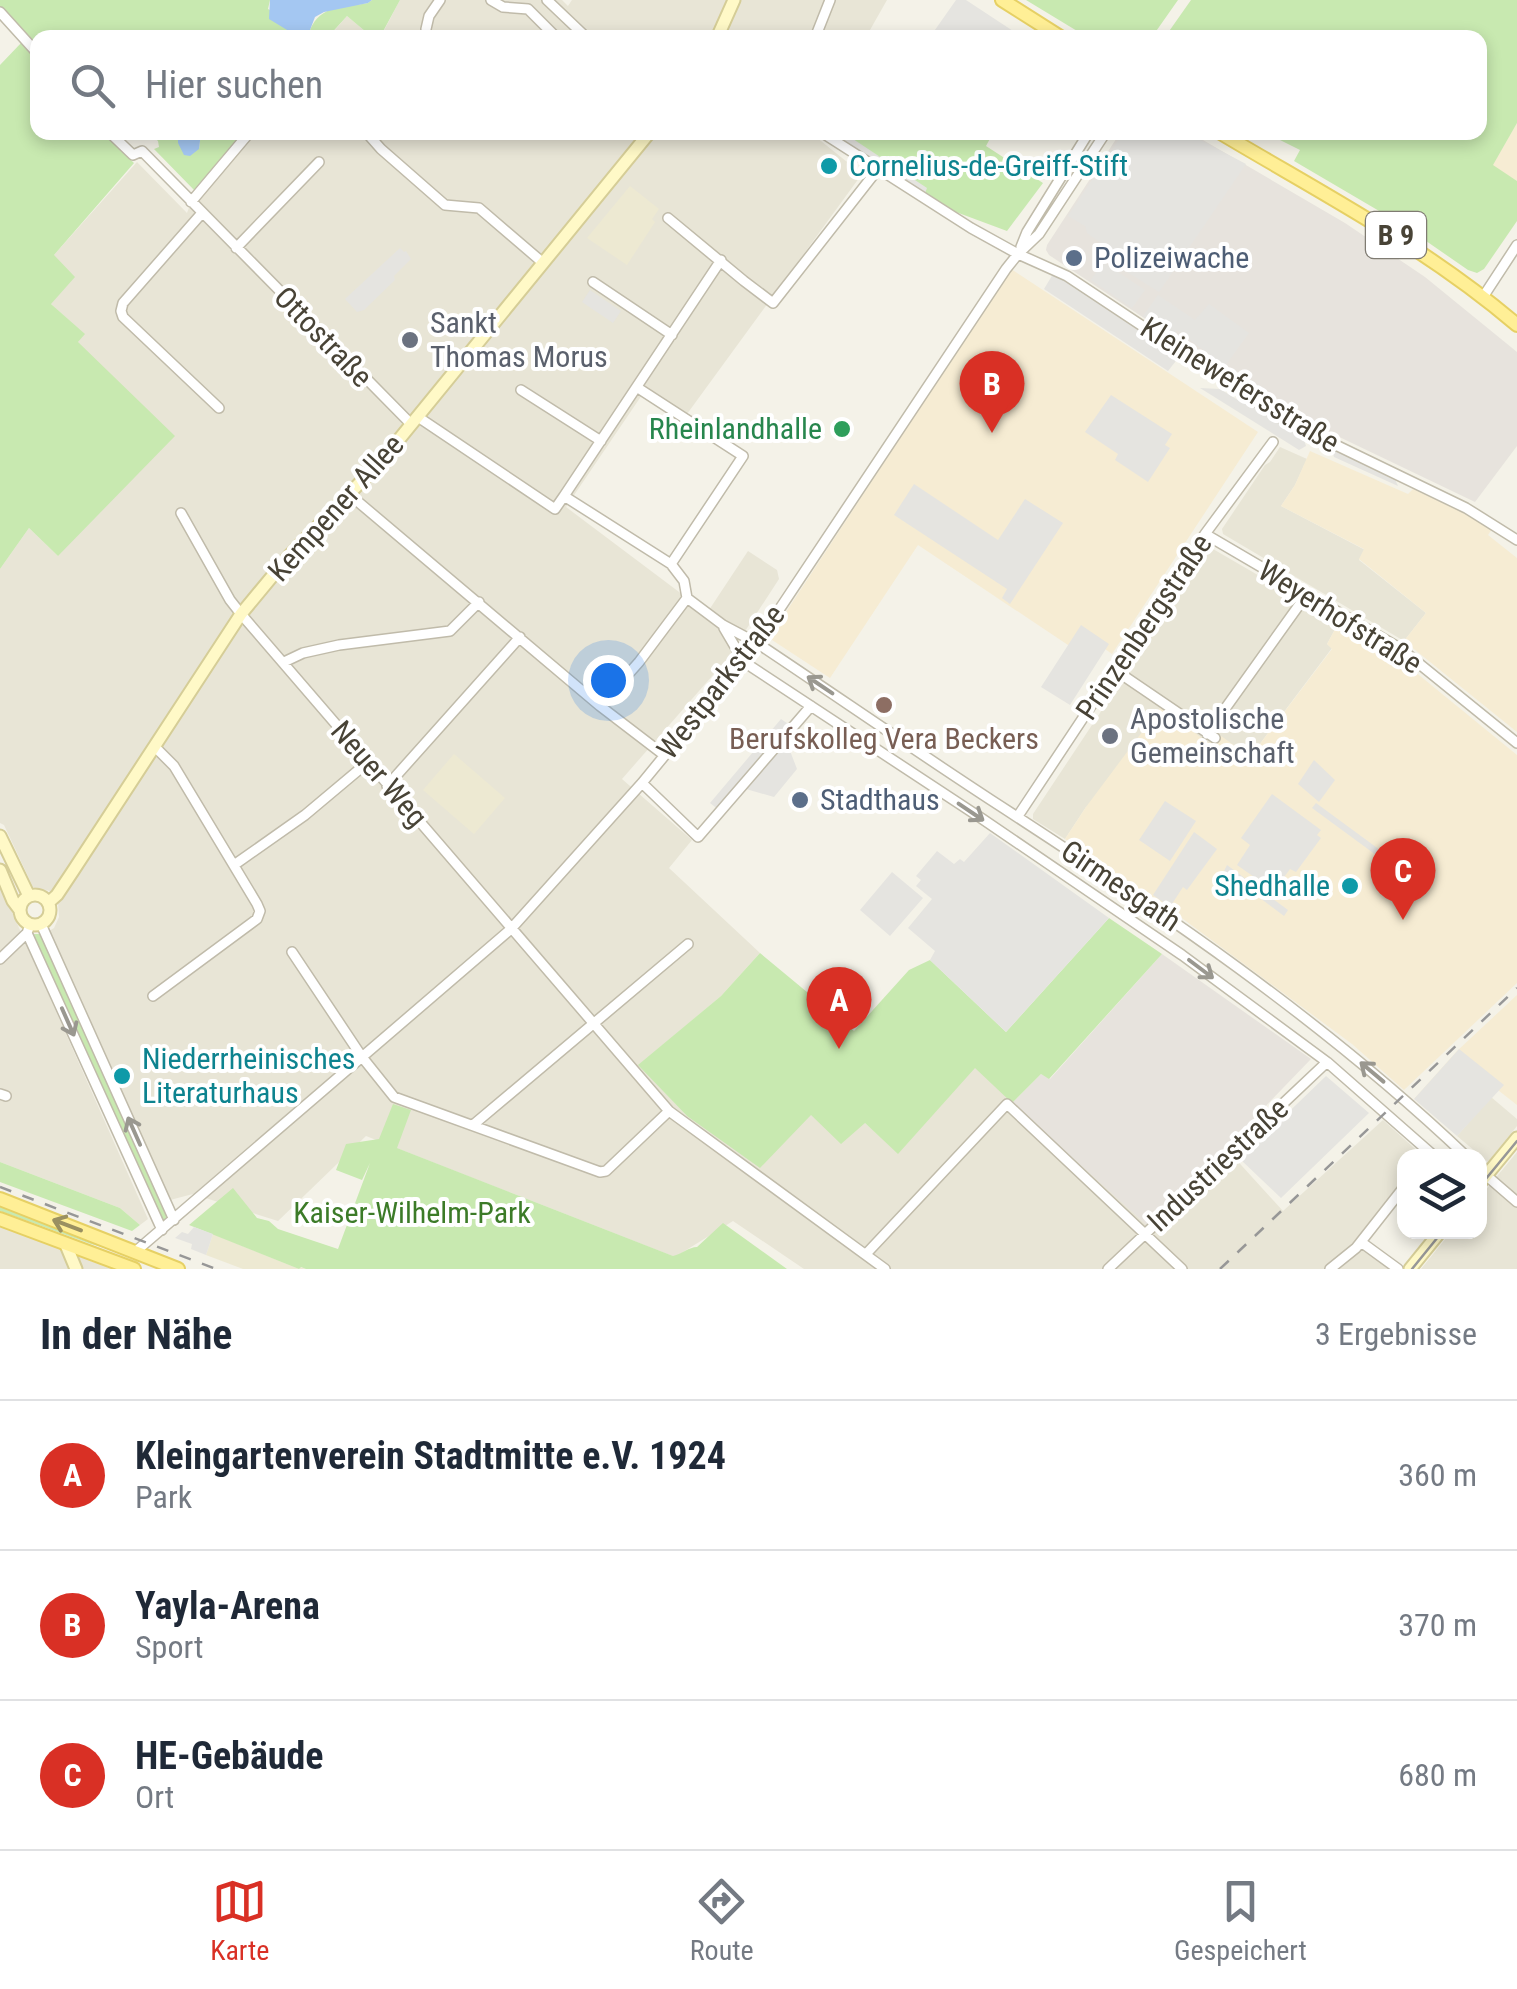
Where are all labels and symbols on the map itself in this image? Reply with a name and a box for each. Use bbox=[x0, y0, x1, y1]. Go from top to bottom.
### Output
place label: Cornelius-de-Greiff-Stift bbox=[849, 148, 1128, 183]
marker: Cornelius-de-Greiff-Stift bbox=[818, 155, 840, 177]
road number: B 9 bbox=[1366, 212, 1426, 258]
place label: Polizeiwache bbox=[1094, 240, 1249, 275]
marker: Polizeiwache bbox=[1063, 247, 1085, 269]
street label: Ottostraße bbox=[267, 279, 380, 394]
place label: Sankt Thomas Morus bbox=[430, 305, 608, 374]
street label: Kleinewefersstraße bbox=[1134, 309, 1346, 460]
marker: Sankt Thomas Morus bbox=[399, 329, 421, 351]
pin: B bbox=[960, 350, 1024, 433]
place label: Rheinlandhalle bbox=[649, 411, 822, 446]
marker: Rheinlandhalle bbox=[831, 418, 853, 440]
street label: Kempener Allee bbox=[261, 427, 411, 588]
street label: Prinzenbergstraße bbox=[1069, 527, 1219, 726]
street label: Weyerhofstraße bbox=[1252, 552, 1428, 681]
street label: Westparkstraße bbox=[650, 598, 792, 766]
your location bbox=[583, 655, 634, 706]
one-way arrow bbox=[806, 675, 834, 696]
marker: Berufskolleg Vera Beckers bbox=[873, 694, 895, 716]
place label: Apostolische Gemeinschaft bbox=[1130, 701, 1295, 770]
street label: Neuer Weg bbox=[324, 714, 435, 834]
place label: Berufskolleg Vera Beckers bbox=[729, 721, 1039, 756]
marker: Apostolische Gemeinschaft bbox=[1099, 725, 1121, 747]
place label: Stadthaus bbox=[820, 782, 940, 817]
marker: Stadthaus bbox=[789, 789, 811, 811]
one-way arrow bbox=[957, 801, 985, 822]
street label: Girmesgath bbox=[1055, 833, 1188, 938]
pin: C bbox=[1370, 838, 1436, 920]
place label: Shedhalle bbox=[1214, 868, 1330, 903]
marker: Shedhalle bbox=[1339, 875, 1361, 897]
one-way arrow bbox=[1187, 959, 1214, 980]
pin: A bbox=[806, 966, 872, 1049]
one-way arrow bbox=[60, 1006, 78, 1037]
place label: Niederrheinisches Literaturhaus bbox=[142, 1041, 355, 1110]
one-way arrow bbox=[1360, 1061, 1386, 1083]
marker: Niederrheinisches Literaturhaus bbox=[111, 1065, 133, 1087]
street label: Industriestraße bbox=[1140, 1091, 1295, 1239]
one-way arrow bbox=[124, 1116, 142, 1147]
park label: Kaiser-Wilhelm-Park bbox=[293, 1195, 531, 1230]
one-way arrow bbox=[53, 1215, 83, 1233]

